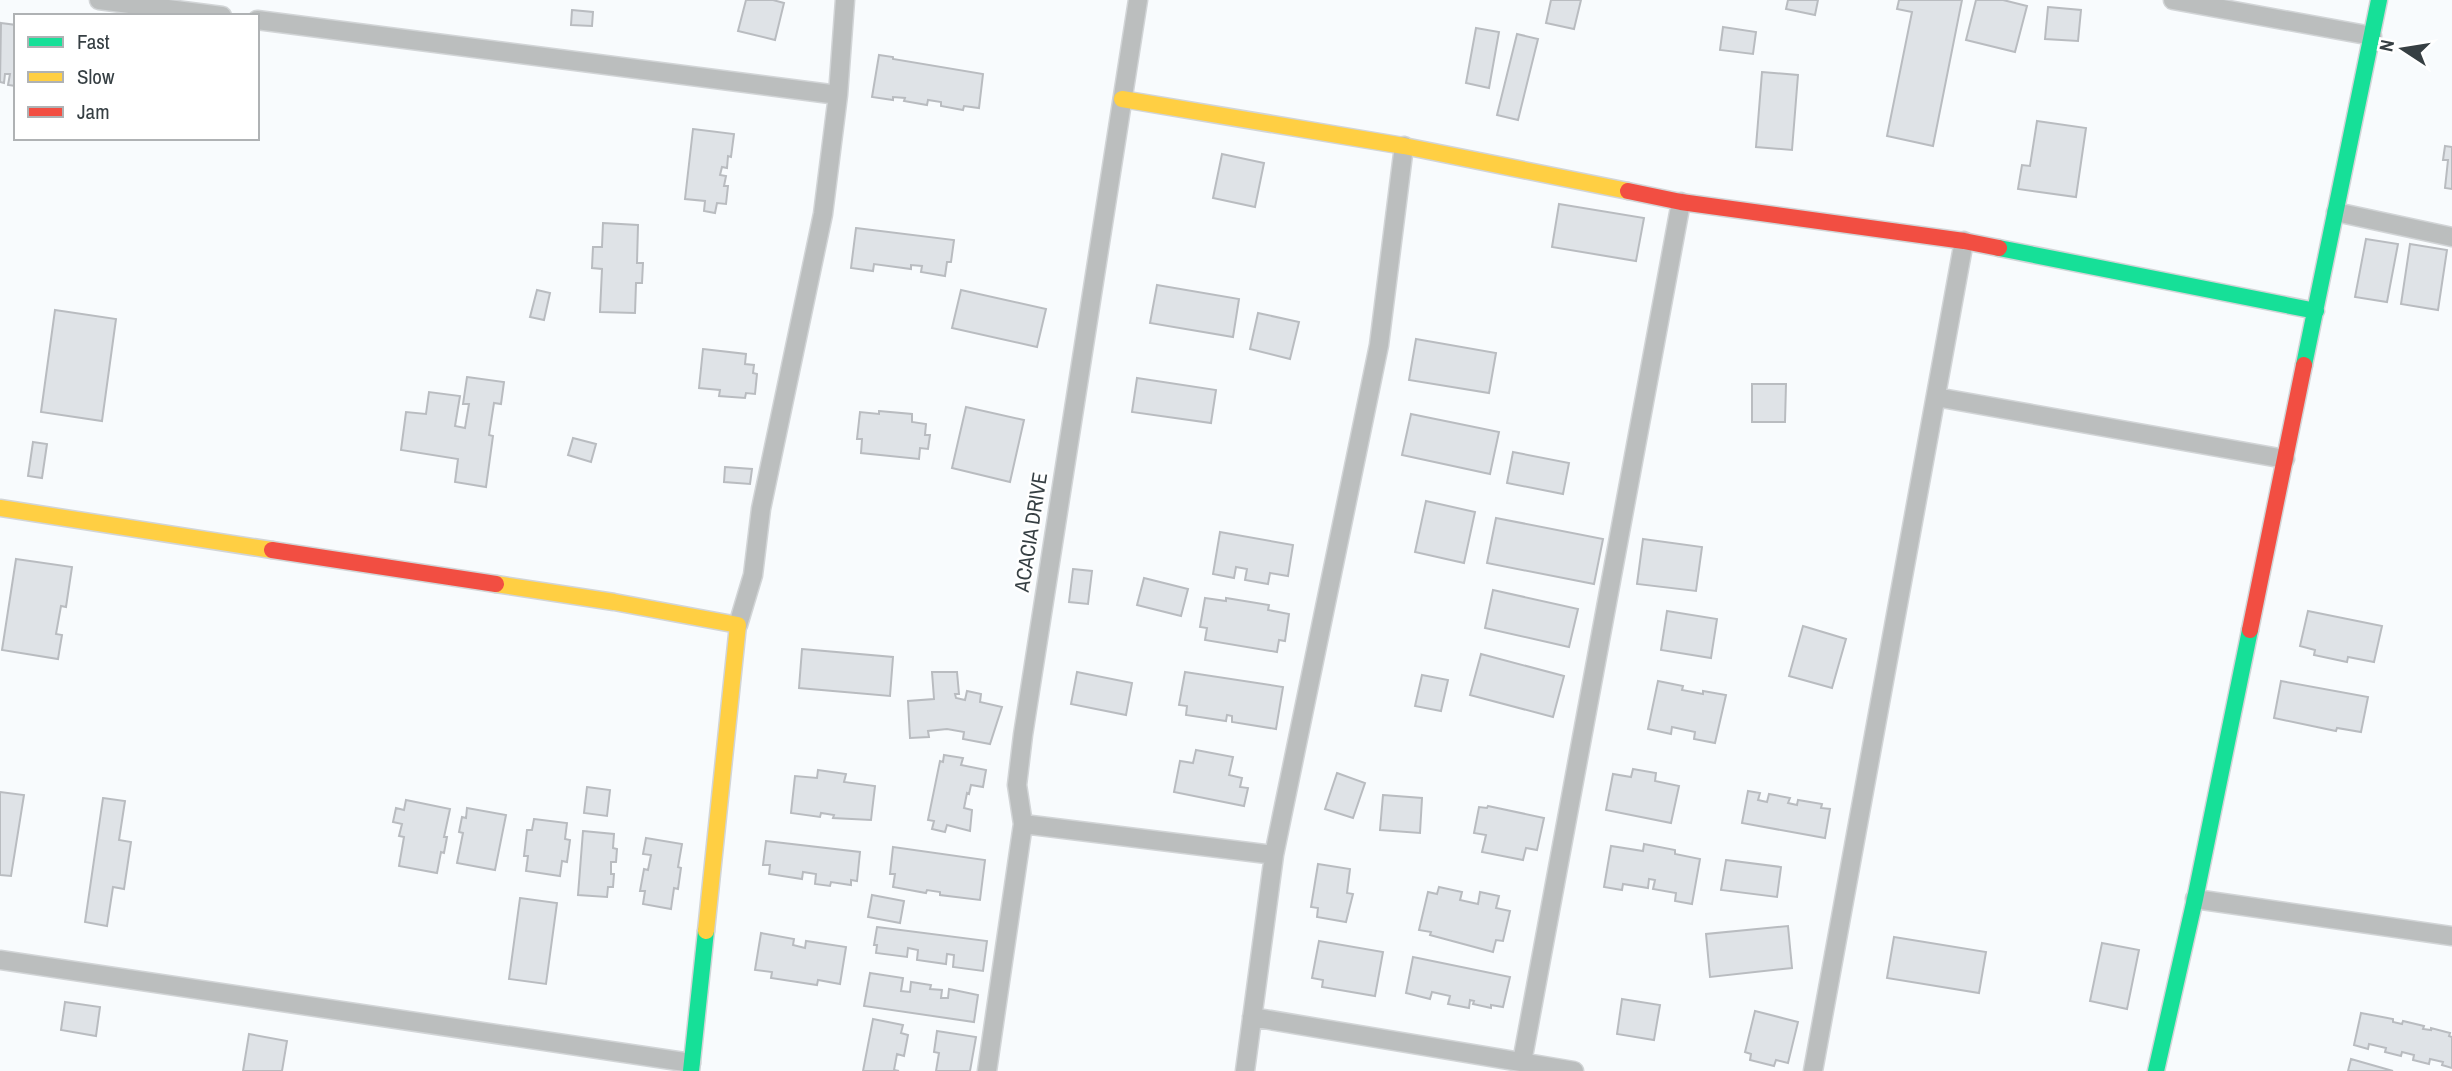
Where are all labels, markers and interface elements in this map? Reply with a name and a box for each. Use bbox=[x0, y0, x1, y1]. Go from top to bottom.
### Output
legend bbox=[14, 14, 259, 140]
north arrow bbox=[2368, 14, 2438, 84]
text: Fast bbox=[77, 27, 110, 56]
text: N bbox=[2372, 37, 2400, 54]
text: Slow bbox=[77, 62, 115, 91]
text: Jam bbox=[77, 97, 110, 126]
street label: ACACIA DRIVE bbox=[1007, 470, 1054, 595]

